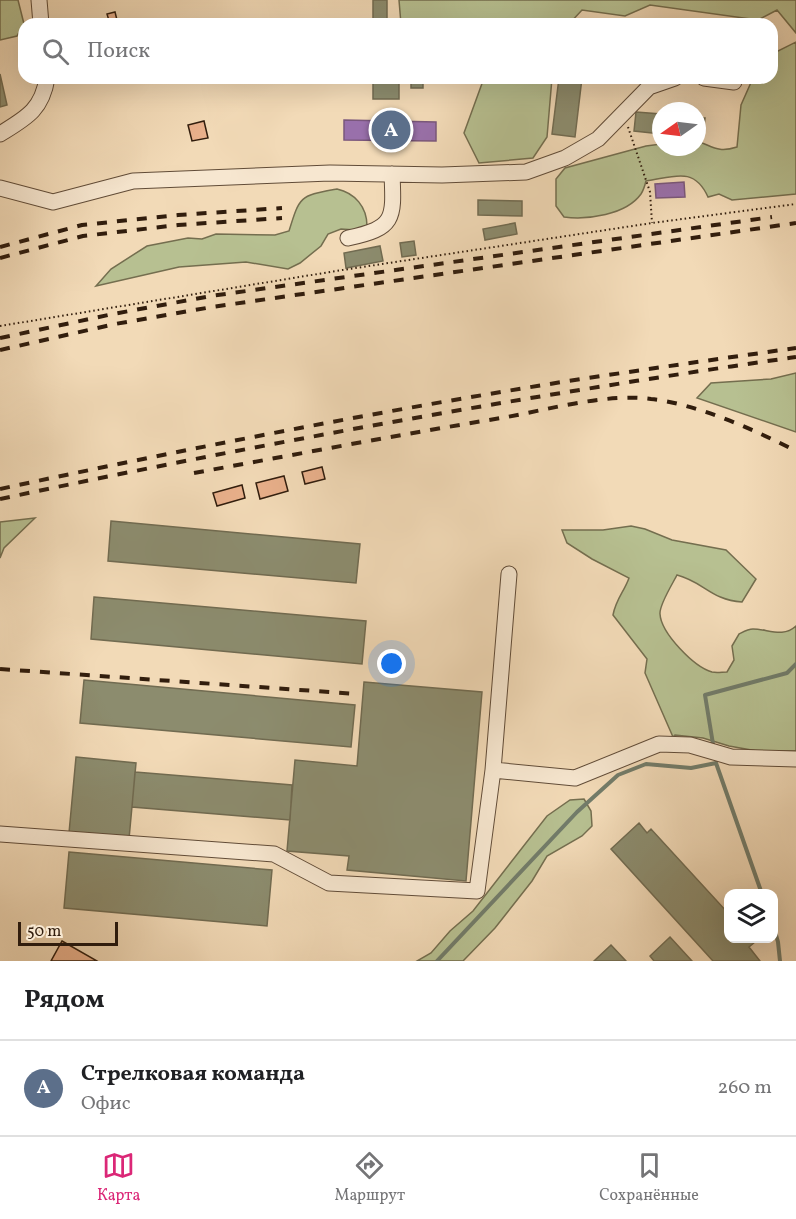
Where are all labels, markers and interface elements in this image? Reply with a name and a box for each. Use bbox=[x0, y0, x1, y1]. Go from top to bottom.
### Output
search box bbox=[18, 18, 778, 84]
icon: search bbox=[39, 35, 72, 68]
text: Поиск bbox=[87, 36, 150, 67]
north arrow bbox=[652, 102, 706, 156]
pin: A bbox=[372, 108, 410, 152]
your location bbox=[377, 649, 406, 678]
map controls bbox=[724, 889, 778, 943]
button: layers bbox=[724, 889, 778, 943]
scale bar bbox=[18, 919, 118, 946]
text: 50 m bbox=[27, 921, 61, 943]
text: Рядом bbox=[24, 982, 104, 1018]
text: Стрелковая команда bbox=[81, 1059, 305, 1090]
text: A bbox=[36, 1074, 51, 1102]
text: 260 m bbox=[717, 1074, 772, 1102]
text: Офис bbox=[81, 1090, 131, 1118]
tab: Карта bbox=[97, 1149, 140, 1207]
tab: Маршрут bbox=[334, 1149, 405, 1207]
tab: Сохранённые bbox=[599, 1149, 699, 1207]

